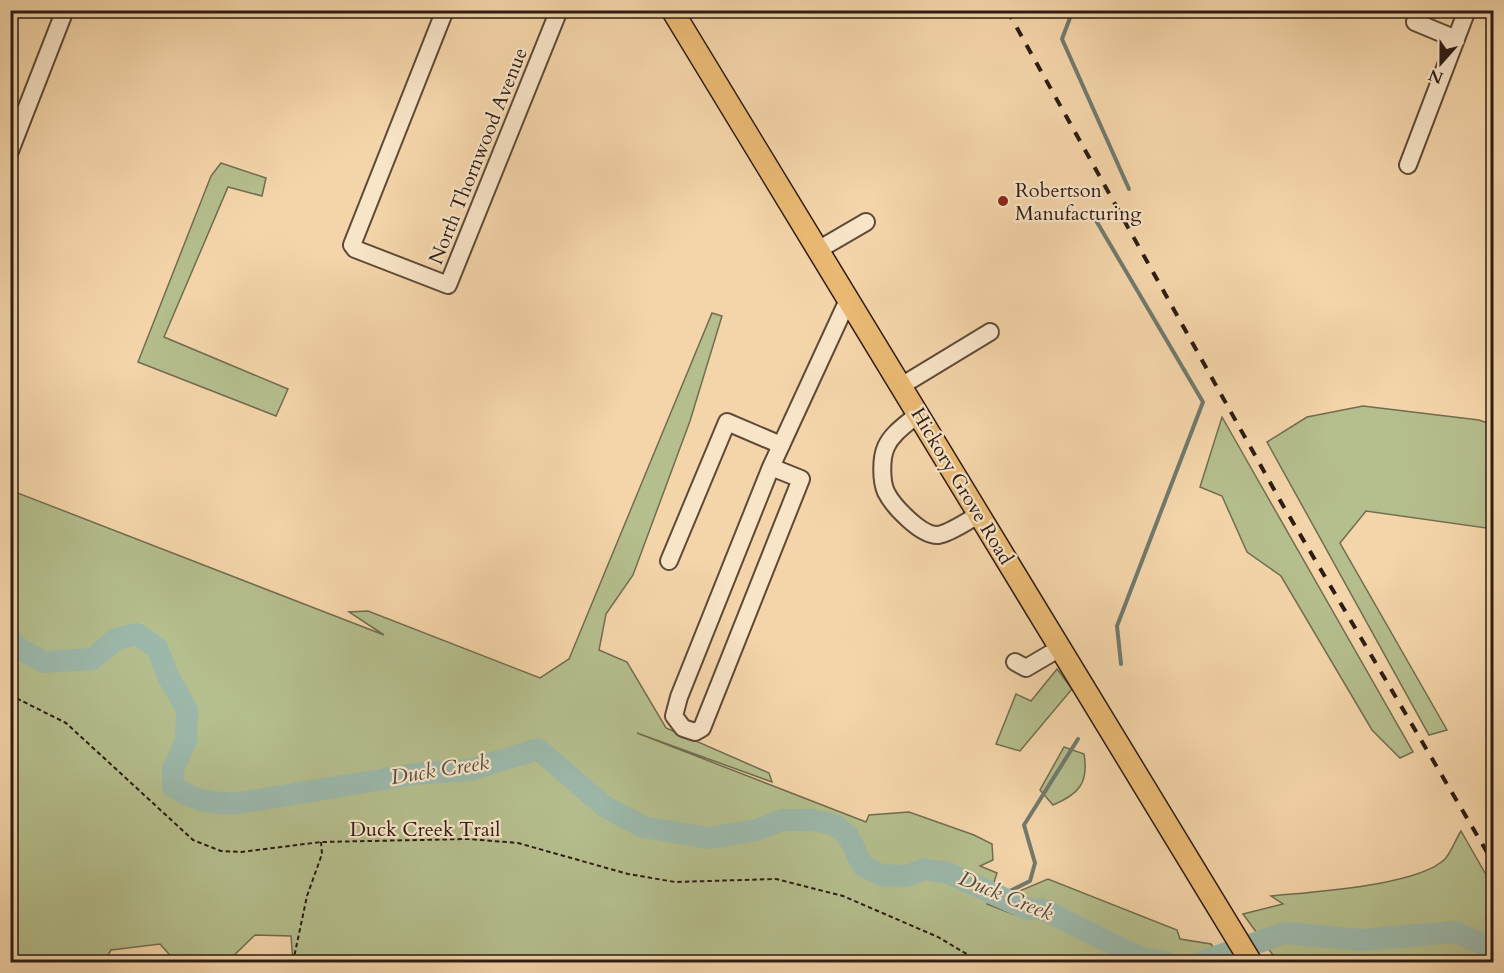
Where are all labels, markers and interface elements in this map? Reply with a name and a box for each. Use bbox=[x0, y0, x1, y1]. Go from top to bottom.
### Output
north arrow bbox=[1411, 33, 1471, 93]
street label: North Thornwood Avenue bbox=[422, 44, 534, 268]
text: N bbox=[1425, 63, 1446, 89]
place label: Robertson Manufacturing bbox=[1015, 177, 1142, 227]
marker: Robertson Manufacturing bbox=[996, 194, 1010, 208]
street label: Hickory Grove Road bbox=[904, 402, 1020, 570]
water label: Duck Creek bbox=[389, 748, 492, 792]
street label: Duck Creek Trail bbox=[350, 816, 500, 843]
water label: Duck Creek bbox=[955, 864, 1058, 928]

